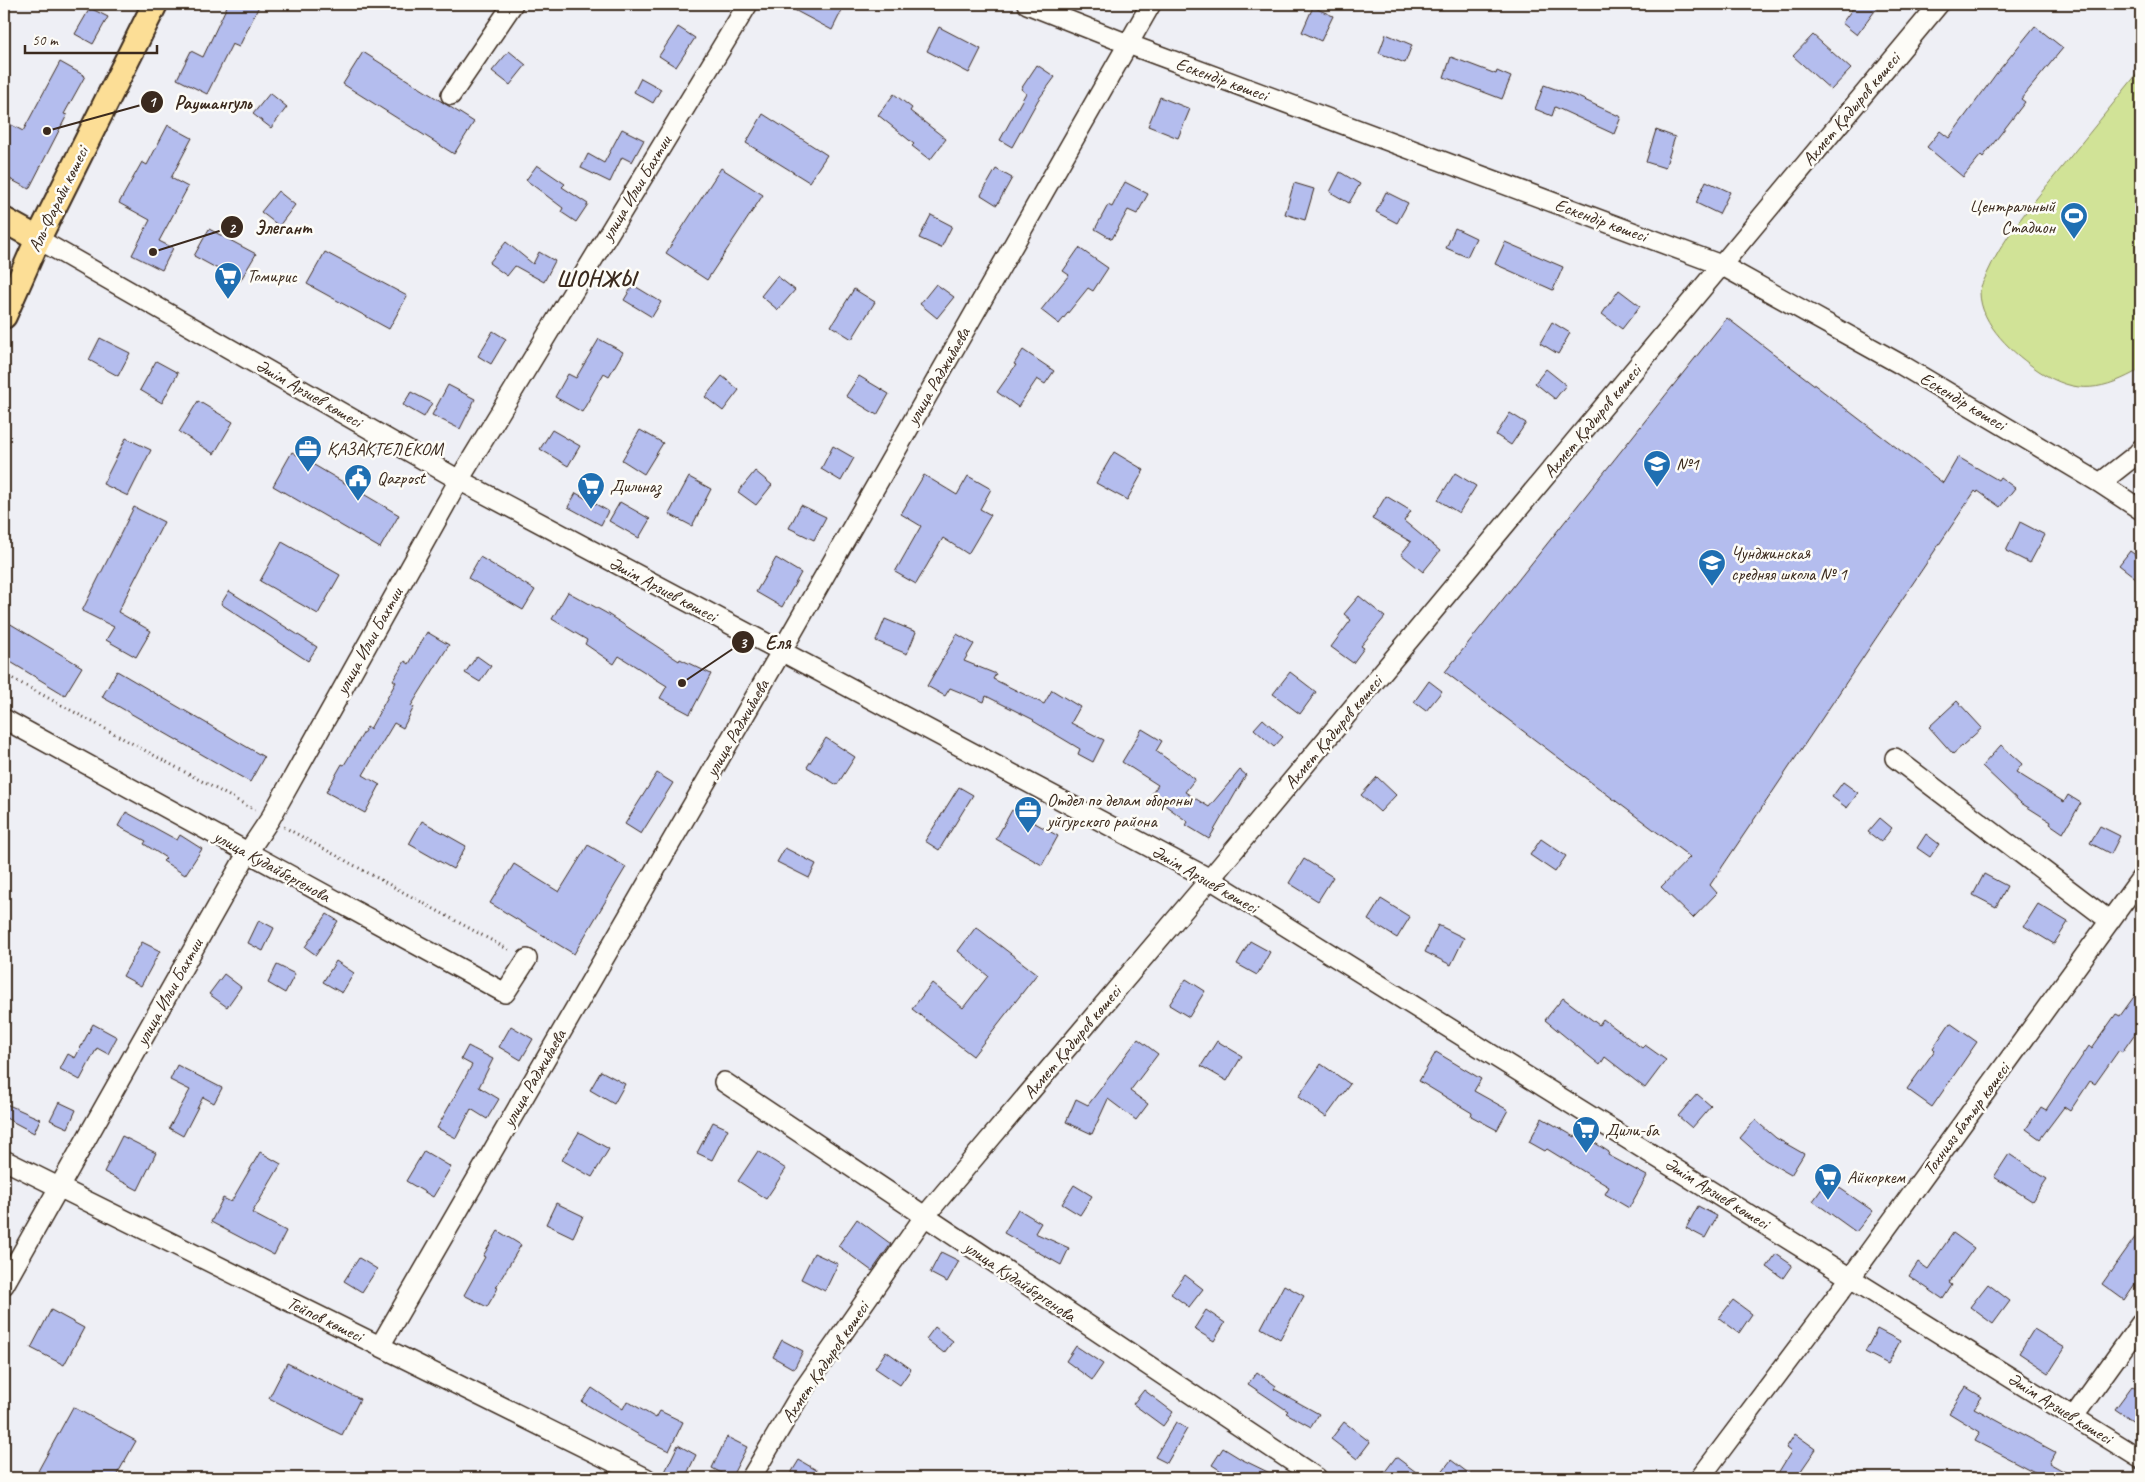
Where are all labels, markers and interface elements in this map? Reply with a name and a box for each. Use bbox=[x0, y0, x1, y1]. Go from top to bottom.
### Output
scale bar bbox=[25, 22, 158, 54]
text: 50 m bbox=[32, 31, 59, 50]
street label: Ахмет Қадыров көшесі bbox=[1797, 46, 1906, 170]
street label: Ескендір көшесі bbox=[1173, 52, 1273, 107]
callout: Раушангуль bbox=[139, 85, 262, 119]
text: Раушангуль bbox=[174, 91, 253, 115]
text: 1 bbox=[149, 93, 158, 112]
street label: улица Ильи Бахтии bbox=[595, 130, 677, 245]
street label: Аль-Фараби көшесі bbox=[23, 140, 94, 255]
street label: Ескендір көшесі bbox=[1552, 193, 1652, 248]
place label: Центральный Стадион bbox=[1969, 195, 2057, 238]
sports icon: Центральный Стадион bbox=[2059, 201, 2089, 240]
callout: Элегант bbox=[220, 210, 321, 244]
text: Элегант bbox=[255, 216, 313, 240]
text: 2 bbox=[229, 219, 237, 238]
supermarket icon: Томирис bbox=[213, 261, 243, 300]
place label: Томирис bbox=[247, 265, 298, 287]
district label: ШОНЖЫ bbox=[556, 265, 639, 293]
street label: улица Раджибаева bbox=[901, 322, 976, 429]
street label: Әшім Арзиев көшесі bbox=[252, 354, 368, 434]
street label: Ахмет Қадыров көшесі bbox=[1538, 358, 1647, 482]
street label: Ескендір көшесі bbox=[1916, 367, 2012, 437]
office icon: ҚАЗАҚТЕЛЕКОМ bbox=[293, 434, 323, 473]
place label: ҚАЗАҚТЕЛЕКОМ bbox=[327, 438, 445, 460]
school or university icon: №1 bbox=[1642, 449, 1672, 488]
place label: №1 bbox=[1676, 453, 1700, 475]
public building icon: Qazpost bbox=[343, 463, 373, 502]
place label: Qazpost bbox=[377, 467, 427, 489]
supermarket icon: Дильназ bbox=[576, 471, 606, 510]
place label: Дильназ bbox=[610, 475, 663, 498]
place label: Чунджинская средняя школа № 1 bbox=[1731, 542, 1848, 585]
school or university icon: Чунджинская средняя школа № 1 bbox=[1697, 548, 1727, 587]
street label: Әшім Арзиев көшесі bbox=[605, 551, 723, 628]
street label: улица Ильи Бахтии bbox=[330, 583, 408, 699]
callout: Еля bbox=[731, 625, 801, 659]
text: Еля bbox=[765, 631, 792, 655]
text: 3 bbox=[740, 634, 748, 653]
street label: Ахмет Қадыров көшесі bbox=[1279, 669, 1388, 793]
street label: улица Раджибаева bbox=[700, 674, 775, 781]
place label: Отдел по делам обороны уйгурского района bbox=[1046, 789, 1193, 832]
office icon: Отдел по делам обороны уйгурского района bbox=[1013, 795, 1043, 834]
street label: улица Кудайбергенова bbox=[209, 824, 335, 908]
street label: Әшім Арзиев көшесі bbox=[1148, 840, 1264, 920]
street label: улица Ильи Бахтии bbox=[130, 934, 208, 1050]
street label: Ахмет Қадыров көшесі bbox=[1018, 979, 1127, 1103]
street label: улица Раджибаева bbox=[497, 1024, 572, 1131]
street label: Тохнияз батыр көшесі bbox=[1918, 1056, 2016, 1180]
supermarket icon: Дили-ба bbox=[1571, 1115, 1601, 1154]
place label: Дили-ба bbox=[1605, 1119, 1660, 1141]
street label: Әшім Арзиев көшесі bbox=[1661, 1152, 1775, 1235]
supermarket icon: Айкоркем bbox=[1813, 1162, 1843, 1201]
place label: Айкоркем bbox=[1847, 1166, 1907, 1188]
street label: улица Кудайбергенова bbox=[959, 1235, 1081, 1327]
street label: Тейпов көшесі bbox=[284, 1291, 369, 1348]
street label: Ахмет Қадыров көшесі bbox=[777, 1295, 875, 1427]
street label: Әшім Арзиев көшесі bbox=[2004, 1367, 2118, 1450]

